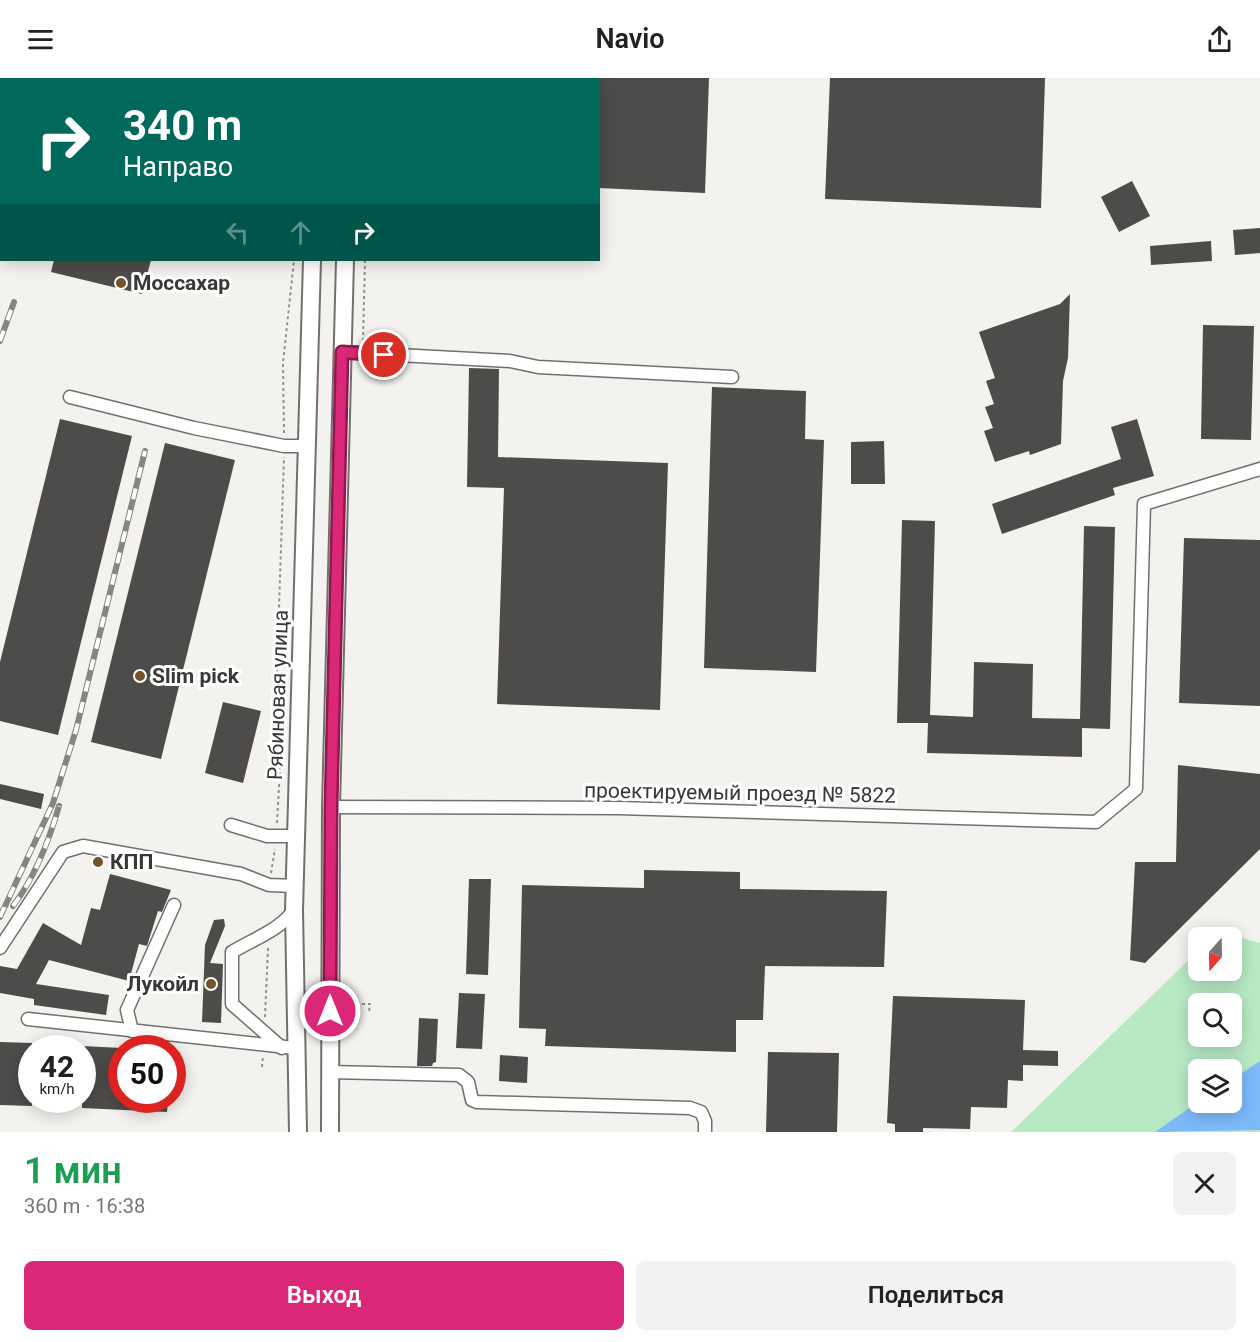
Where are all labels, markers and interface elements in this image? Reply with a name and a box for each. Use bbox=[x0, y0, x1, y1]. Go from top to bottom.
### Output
icon: menu bbox=[24, 23, 57, 56]
text: Navio bbox=[595, 23, 665, 55]
icon: share bbox=[1203, 23, 1236, 56]
text: 340 m bbox=[123, 101, 242, 150]
icon: right bbox=[24, 102, 102, 180]
text: Направо bbox=[123, 151, 233, 183]
icon: left bbox=[221, 216, 254, 249]
icon: ahead bbox=[284, 216, 317, 249]
icon: right bbox=[347, 216, 380, 249]
place label: Моссахар bbox=[133, 271, 230, 295]
marker: Моссахар bbox=[114, 276, 128, 290]
pin bbox=[358, 329, 409, 380]
icon: arrive bbox=[367, 338, 400, 371]
street label: Рябиновая улица bbox=[263, 610, 293, 780]
place label: Slim pick bbox=[152, 664, 240, 688]
marker: Slim pick bbox=[133, 669, 147, 683]
street label: проектируемый проезд № 5822 bbox=[584, 778, 896, 808]
place label: КПП bbox=[110, 850, 153, 874]
marker: КПП bbox=[91, 855, 105, 869]
north arrow bbox=[1188, 927, 1242, 981]
map controls bbox=[1188, 927, 1242, 1113]
place label: Лукойл bbox=[127, 972, 199, 996]
marker: Лукойл bbox=[204, 977, 218, 991]
position arrow bbox=[298, 979, 362, 1043]
button: search bbox=[1188, 993, 1242, 1047]
speed limit sign: 50 bbox=[108, 1035, 186, 1113]
text: 42 bbox=[40, 1049, 74, 1084]
button: layers bbox=[1188, 1059, 1242, 1113]
text: km/h bbox=[39, 1080, 75, 1098]
text: 1 мин bbox=[24, 1150, 122, 1192]
button: close bbox=[1173, 1152, 1236, 1215]
text: 360 m · 16:38 bbox=[24, 1194, 145, 1218]
button: Выход bbox=[24, 1261, 624, 1330]
button: Поделиться bbox=[636, 1261, 1236, 1330]

